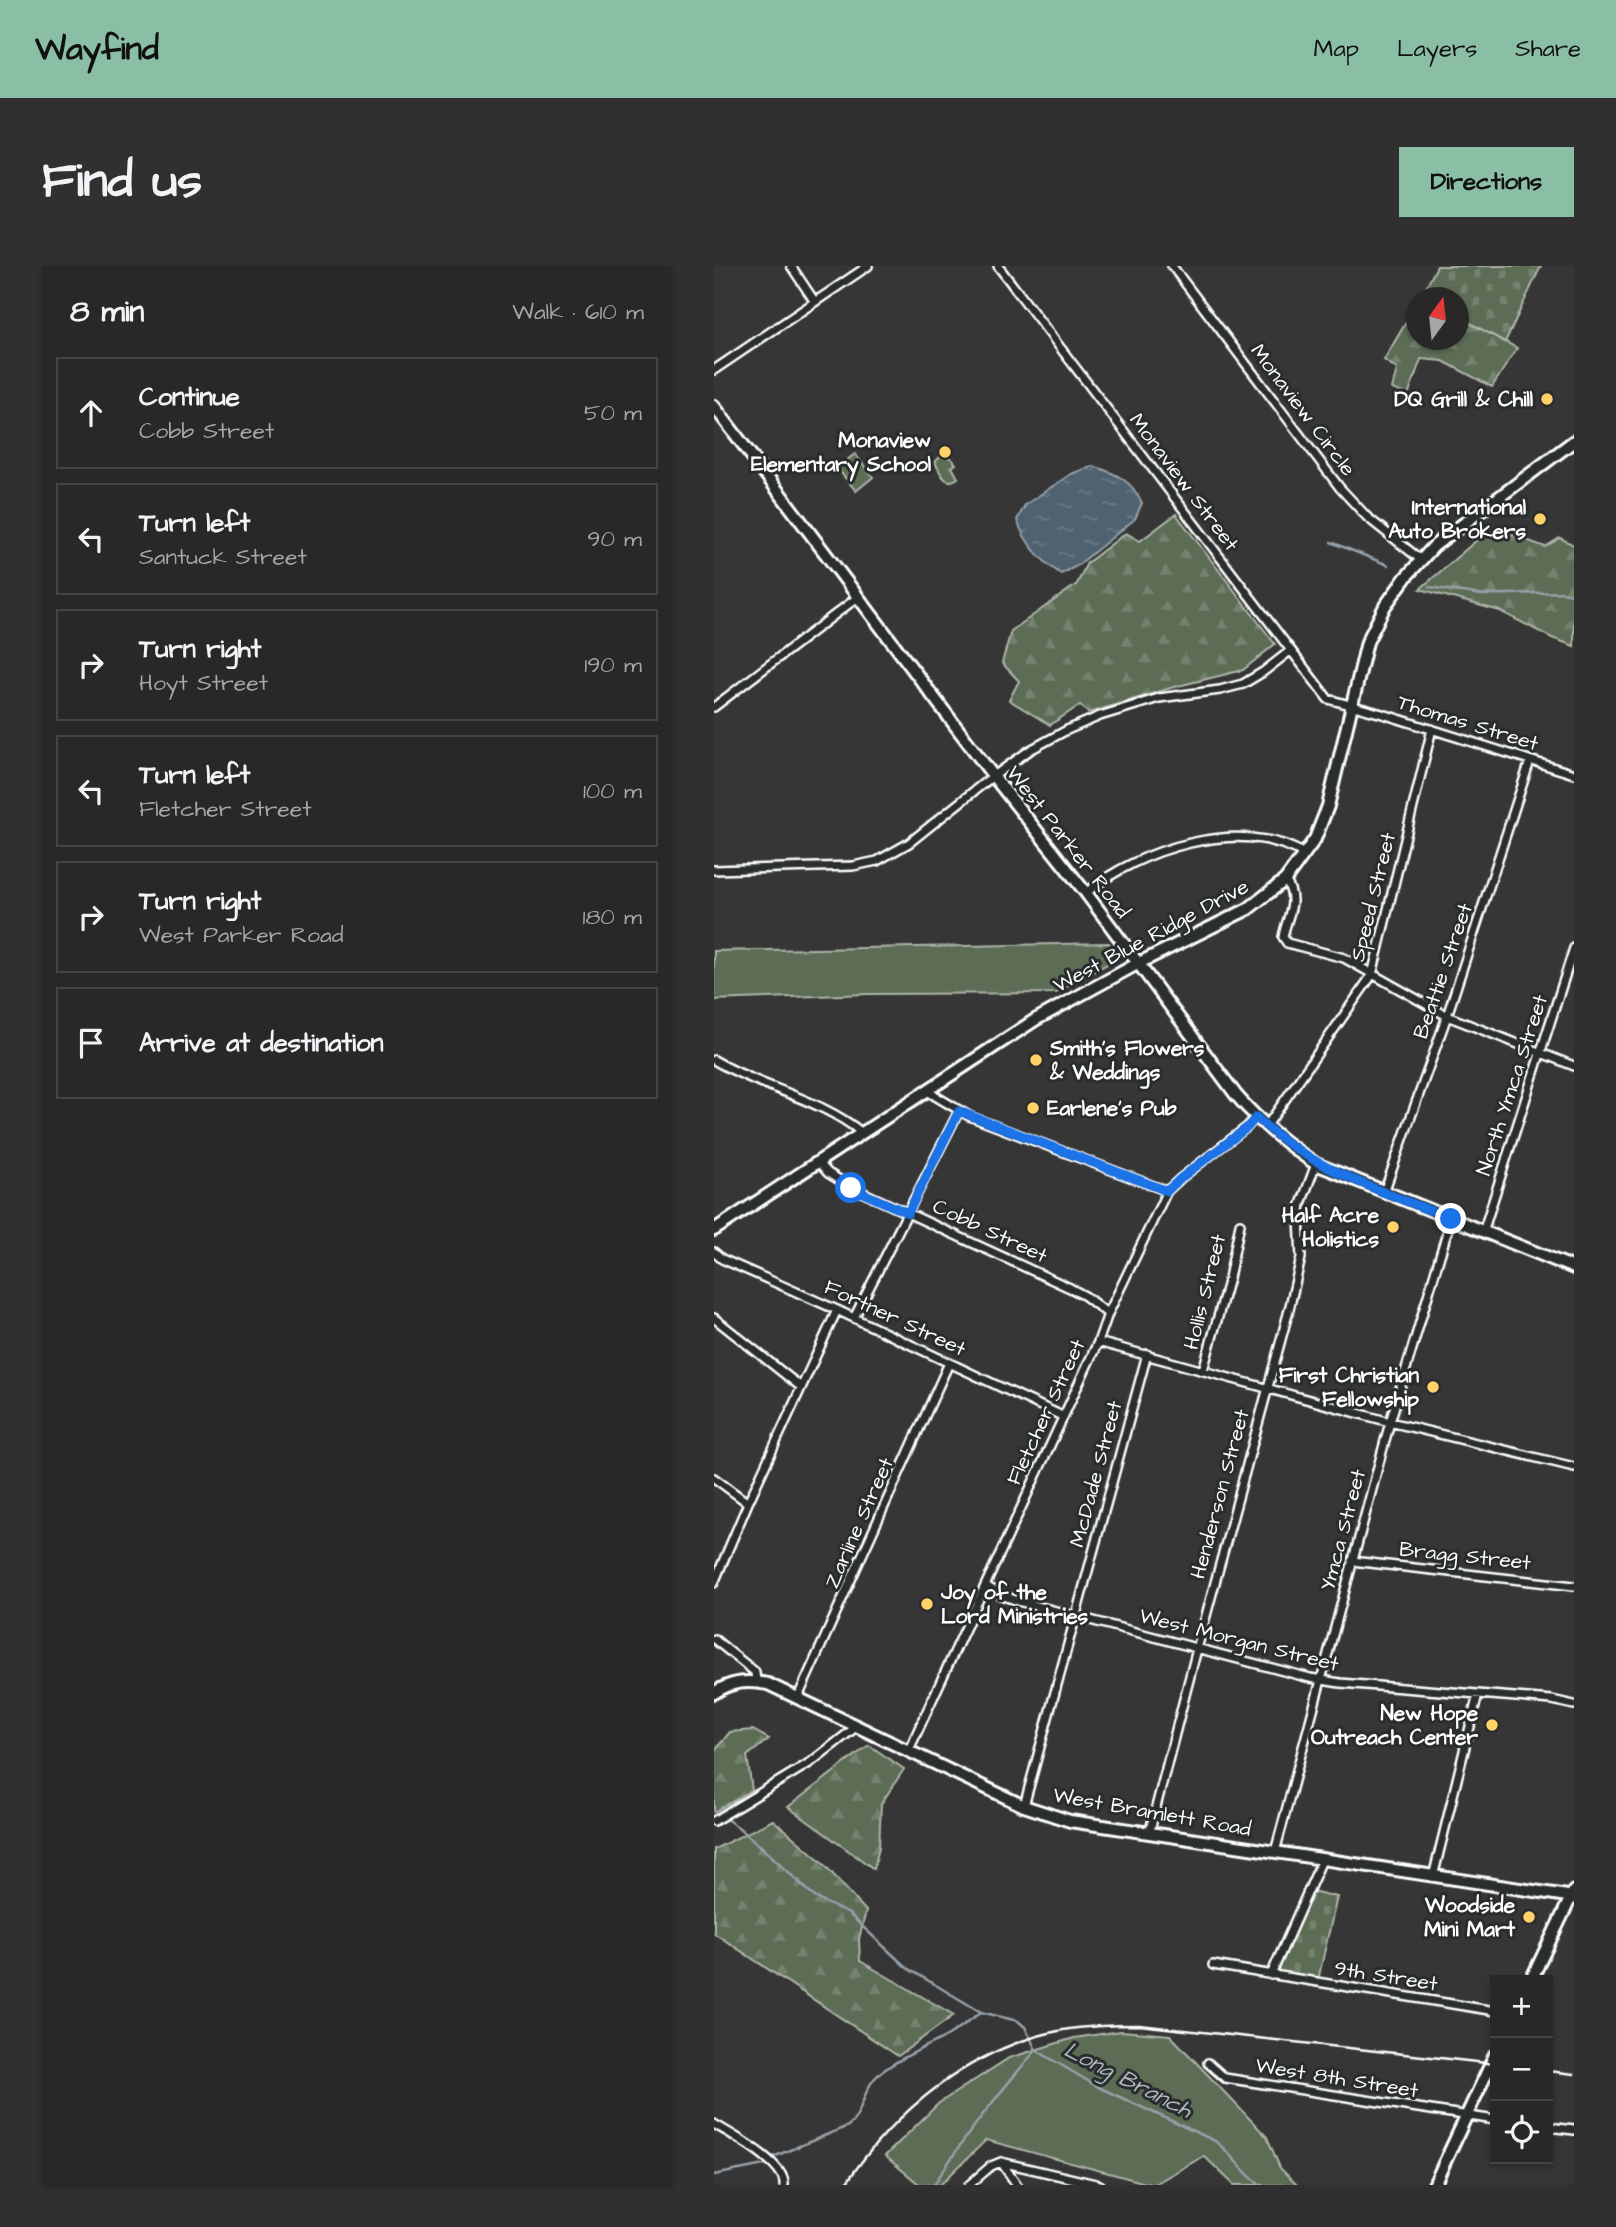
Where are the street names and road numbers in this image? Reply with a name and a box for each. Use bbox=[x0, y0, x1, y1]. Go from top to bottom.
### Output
street label: Monaview Circle bbox=[1244, 338, 1362, 482]
street label: Monaview Street bbox=[1122, 407, 1246, 557]
street label: Thomas Street bbox=[1394, 688, 1543, 758]
street label: West Parker Road bbox=[999, 760, 1137, 925]
street label: Speed Street bbox=[1343, 829, 1404, 965]
street label: West Blue Ridge Drive bbox=[1048, 872, 1255, 1002]
street label: Beattie Street bbox=[1406, 899, 1480, 1043]
street label: North Ymca Street bbox=[1469, 990, 1555, 1179]
street label: Cobb Street bbox=[928, 1192, 1053, 1270]
street label: Hollis Street bbox=[1177, 1231, 1233, 1353]
street label: Fortner Street bbox=[820, 1273, 971, 1364]
street label: Fletcher Street bbox=[1000, 1334, 1093, 1490]
street label: McDade Street bbox=[1063, 1397, 1130, 1550]
street label: Henderson Street bbox=[1183, 1406, 1257, 1582]
street label: Zarline Street bbox=[817, 1453, 901, 1593]
street label: Ymca Street bbox=[1313, 1466, 1373, 1594]
street label: Bragg Street bbox=[1398, 1535, 1533, 1579]
street label: West Morgan Street bbox=[1136, 1601, 1342, 1681]
street label: West Bramlett Road bbox=[1051, 1780, 1253, 1844]
street label: 9th Street bbox=[1332, 1954, 1440, 1999]
street label: West 8th Street bbox=[1254, 2051, 1421, 2105]

